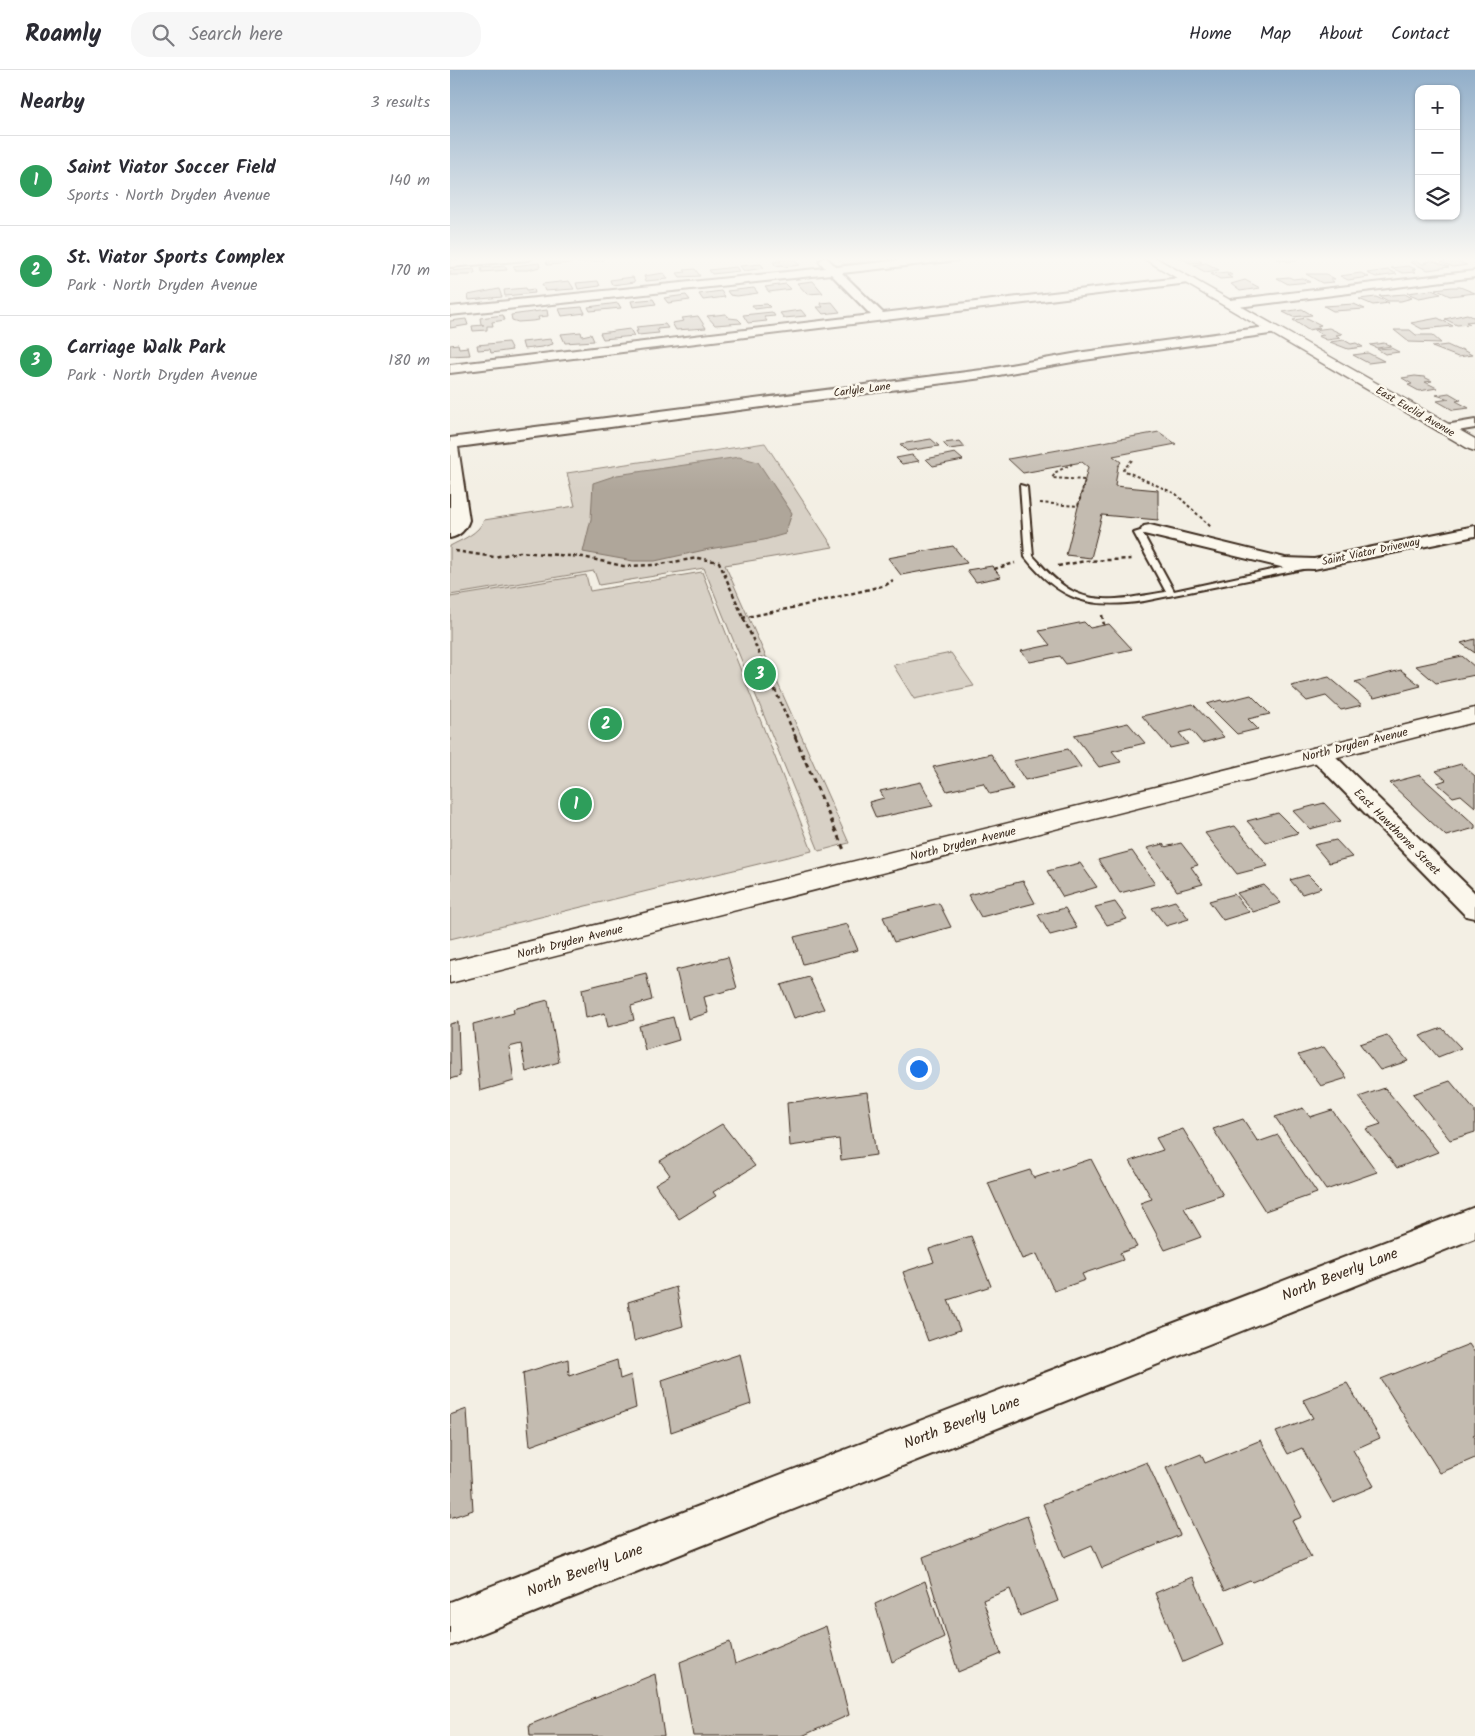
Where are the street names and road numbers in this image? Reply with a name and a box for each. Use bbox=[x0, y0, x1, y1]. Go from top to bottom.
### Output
street label: Carlyle Lane bbox=[832, 378, 892, 402]
street label: East Euclid Avenue bbox=[1372, 382, 1458, 442]
street label: Saint Viator Driveway bbox=[1320, 533, 1422, 571]
street label: North Dryden Avenue bbox=[1300, 722, 1411, 767]
street label: East Hawthorne Street bbox=[1349, 784, 1445, 880]
street label: North Dryden Avenue bbox=[908, 821, 1019, 866]
street label: North Dryden Avenue bbox=[515, 919, 626, 964]
street label: North Beverly Lane bbox=[1278, 1242, 1402, 1308]
street label: North Beverly Lane bbox=[900, 1390, 1024, 1456]
street label: North Beverly Lane bbox=[523, 1538, 647, 1604]

